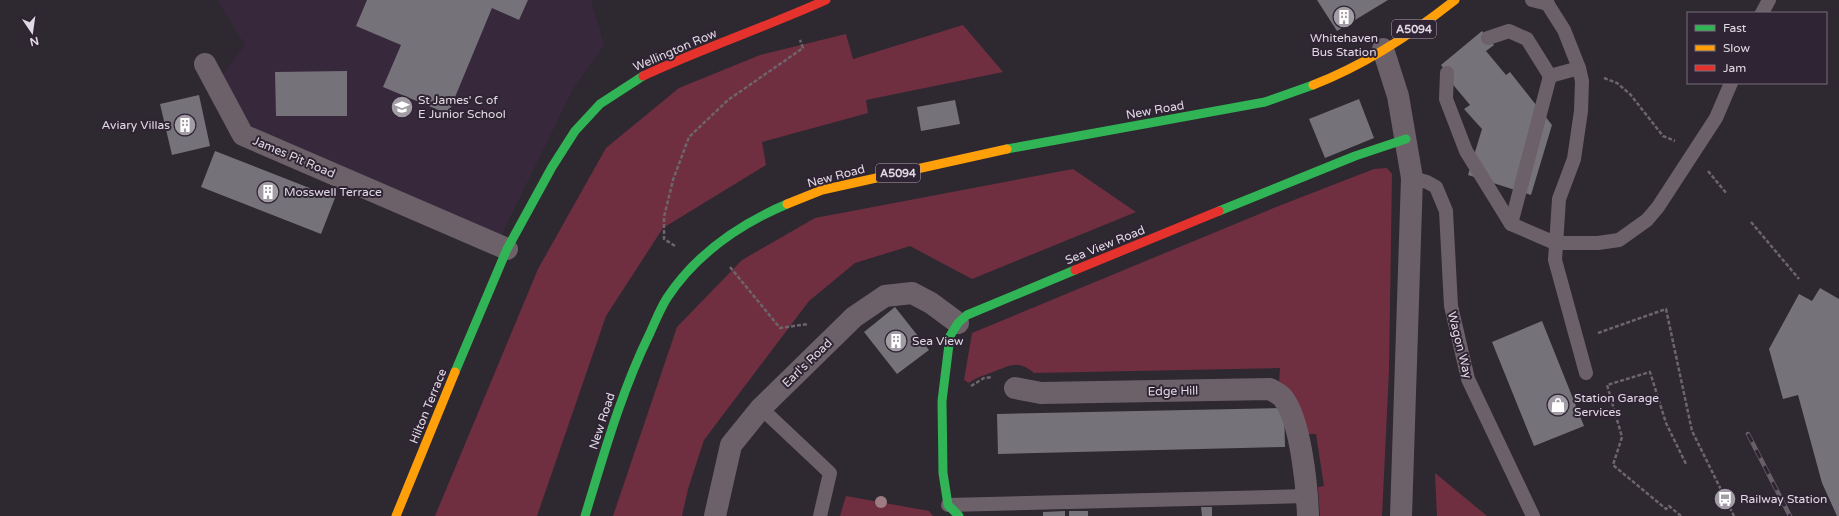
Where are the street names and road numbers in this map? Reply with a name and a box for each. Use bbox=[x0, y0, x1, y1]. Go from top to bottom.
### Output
road number: A5094 bbox=[1392, 20, 1436, 38]
street label: Wellington Row bbox=[631, 26, 719, 74]
street label: New Road bbox=[1125, 98, 1185, 122]
street label: James Pit Road bbox=[251, 133, 337, 181]
street label: New Road bbox=[806, 162, 866, 190]
road number: A5094 bbox=[876, 164, 920, 182]
street label: Sea View Road bbox=[1063, 223, 1147, 267]
street label: Wagon Way bbox=[1445, 310, 1475, 380]
street label: Earl's Road bbox=[779, 336, 835, 390]
street label: Hilton Terrace bbox=[407, 366, 449, 446]
street label: Edge Hill bbox=[1148, 384, 1198, 398]
street label: New Road bbox=[586, 391, 618, 451]

